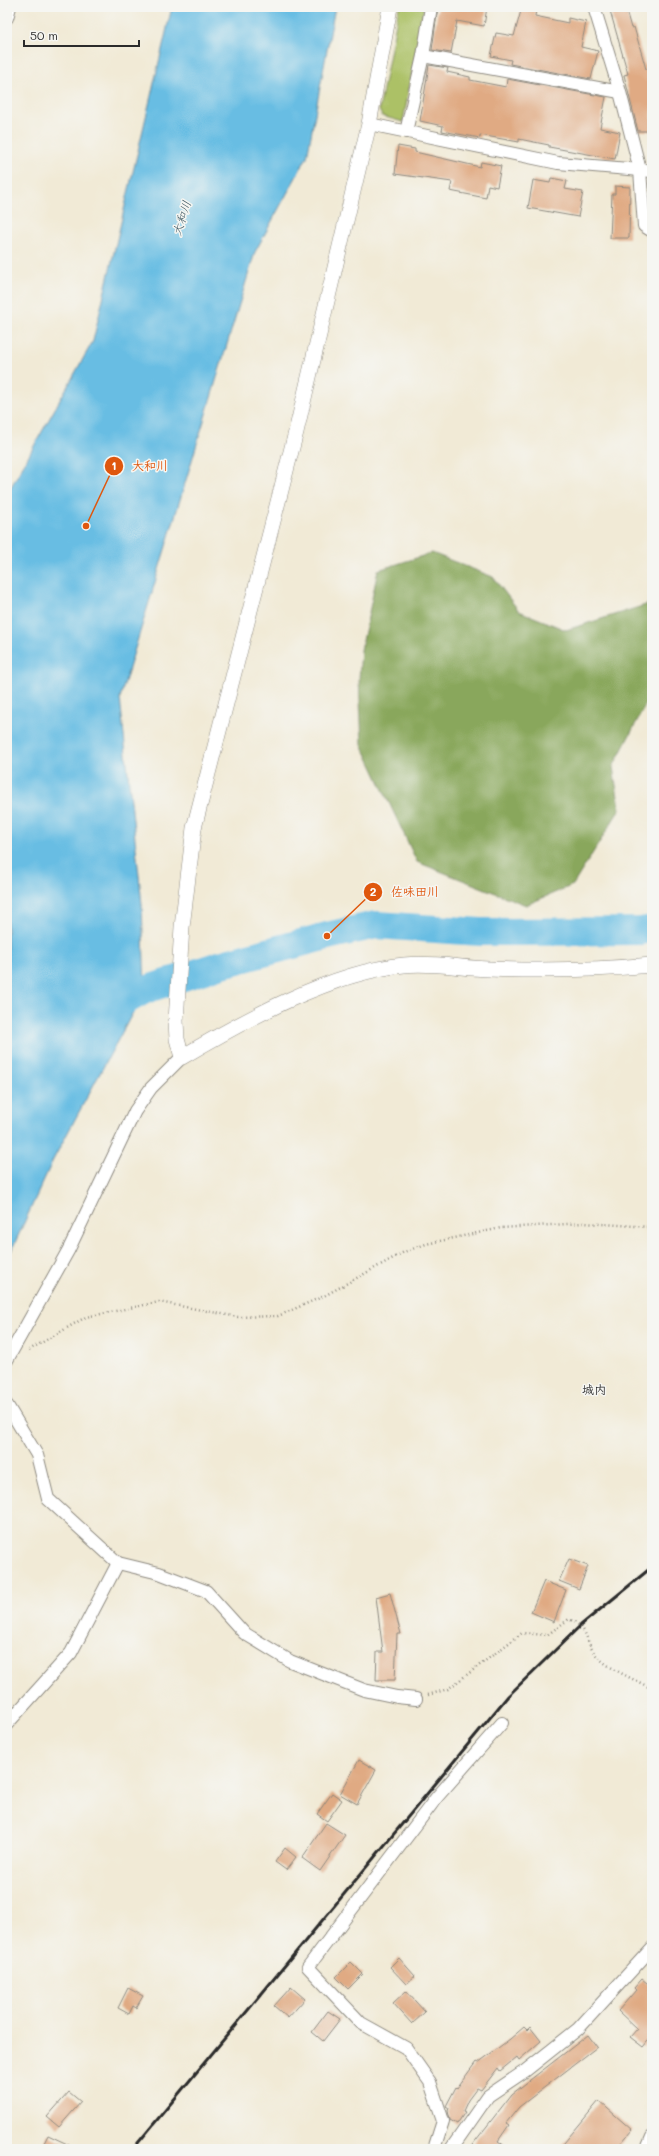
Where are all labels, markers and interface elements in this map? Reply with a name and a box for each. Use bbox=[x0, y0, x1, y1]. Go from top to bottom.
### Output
scale bar bbox=[24, 22, 139, 48]
text: 50 m bbox=[30, 27, 58, 43]
water label: 大和川 bbox=[168, 198, 194, 238]
callout: 大和川 bbox=[104, 454, 176, 478]
text: 1 bbox=[111, 457, 117, 473]
text: 大和川 bbox=[132, 457, 168, 473]
callout: 佐味田川 bbox=[363, 880, 447, 904]
text: 2 bbox=[370, 883, 377, 899]
text: 佐味田川 bbox=[391, 883, 439, 899]
district label: 城内 bbox=[582, 1381, 606, 1397]

